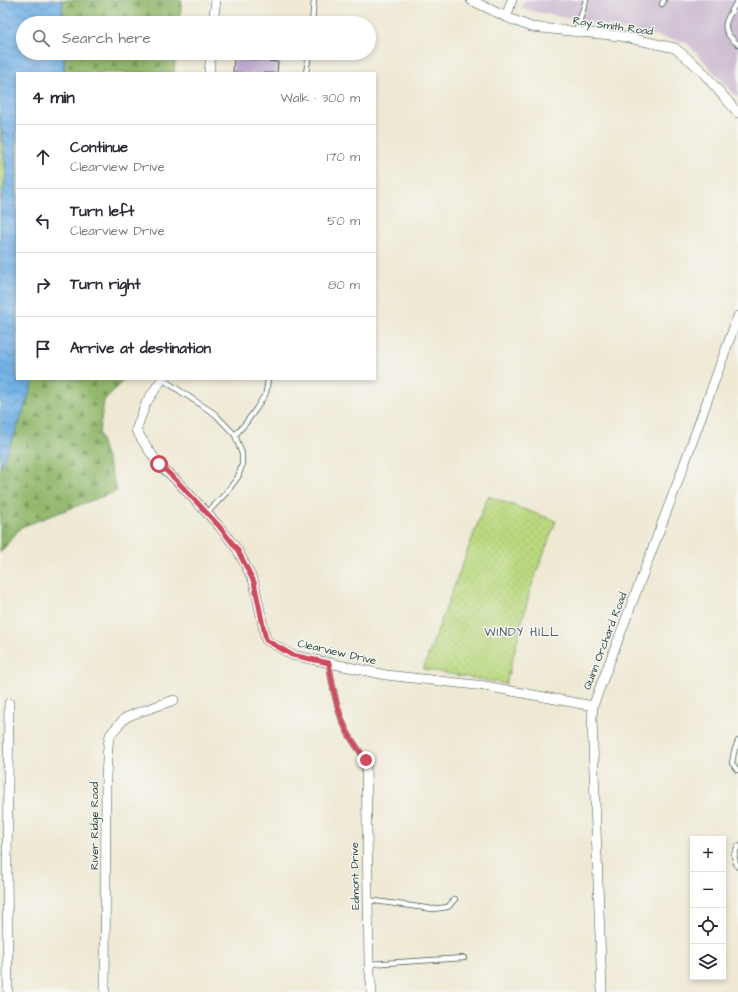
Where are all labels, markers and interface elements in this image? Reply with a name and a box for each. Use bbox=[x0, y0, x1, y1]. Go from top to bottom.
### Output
street label: Ray Smith Road bbox=[572, 13, 654, 40]
search box bbox=[16, 16, 376, 60]
icon: search bbox=[30, 27, 52, 49]
text: Search here bbox=[62, 28, 151, 49]
text: 4 min bbox=[32, 86, 75, 110]
text: Walk · 300 m bbox=[281, 89, 360, 107]
text: Continue bbox=[70, 137, 128, 158]
icon: ahead bbox=[32, 146, 54, 168]
text: 170 m bbox=[327, 148, 360, 166]
text: Clearview Drive bbox=[70, 158, 165, 176]
text: Turn left bbox=[70, 201, 134, 222]
icon: left bbox=[32, 210, 54, 232]
text: 50 m bbox=[327, 212, 360, 230]
text: Clearview Drive bbox=[70, 222, 165, 240]
icon: right bbox=[32, 274, 54, 296]
text: Turn right bbox=[70, 274, 141, 295]
text: 80 m bbox=[328, 276, 360, 294]
icon: arrive bbox=[32, 338, 54, 360]
text: Arrive at destination bbox=[70, 338, 211, 359]
route start bbox=[150, 455, 168, 473]
street label: Quinn Orchard Road bbox=[579, 590, 631, 692]
district label: WINDY HILL bbox=[484, 624, 560, 641]
street label: Clearview Drive bbox=[296, 636, 378, 668]
route end bbox=[357, 751, 375, 769]
street label: River Ridge Road bbox=[87, 782, 103, 870]
map controls bbox=[690, 836, 726, 980]
button: + bbox=[690, 836, 726, 872]
street label: Edmont Drive bbox=[347, 842, 363, 910]
button: − bbox=[690, 872, 726, 908]
button: locate bbox=[690, 908, 726, 944]
button: layers bbox=[690, 944, 726, 980]

